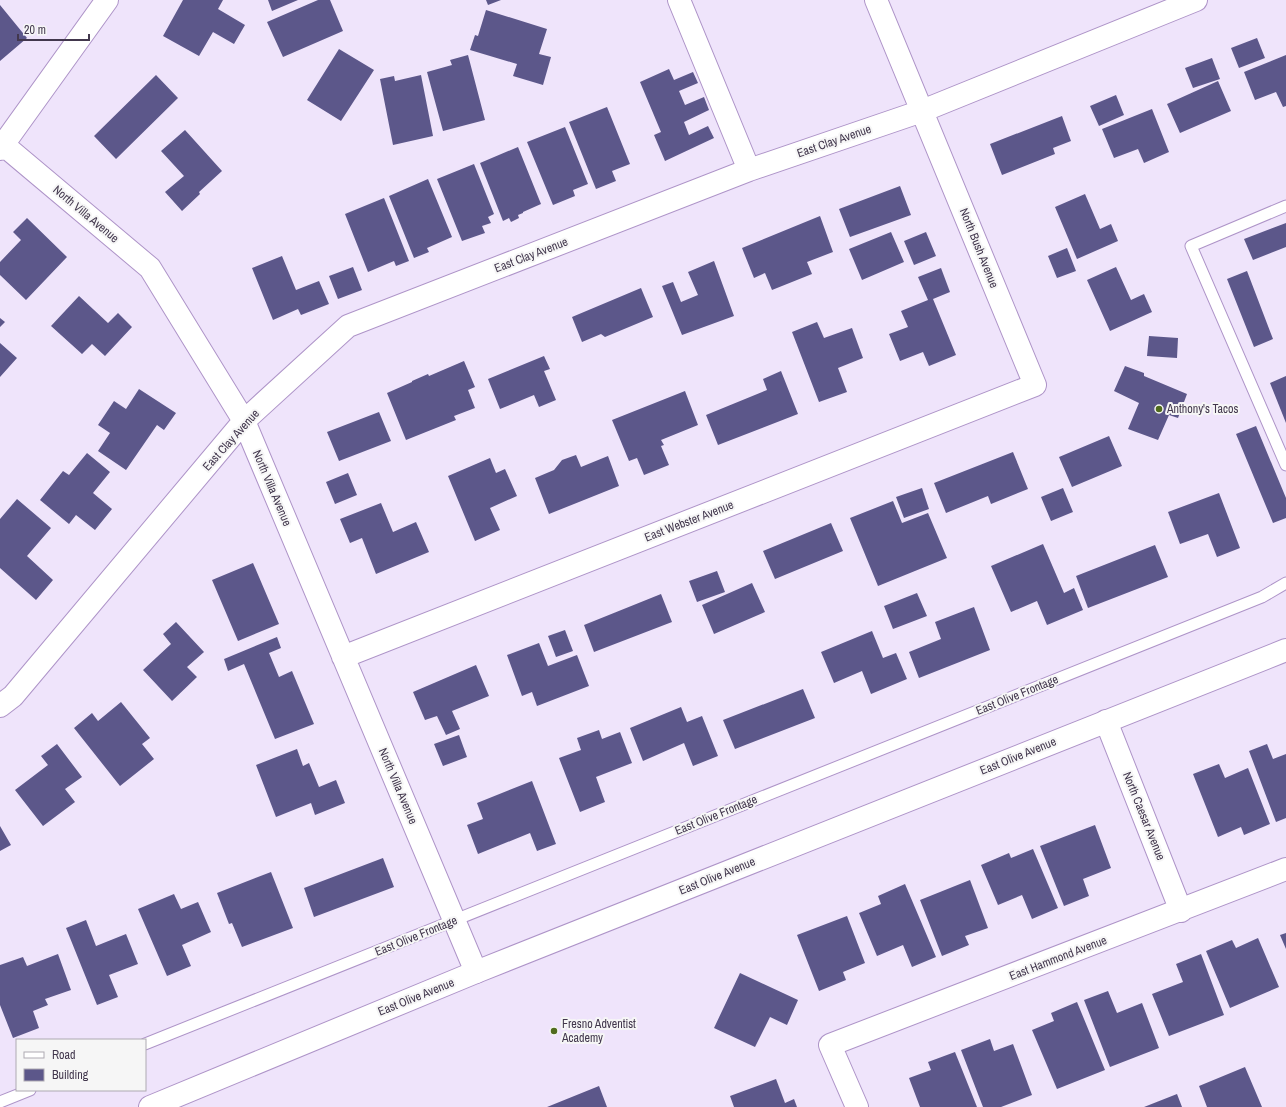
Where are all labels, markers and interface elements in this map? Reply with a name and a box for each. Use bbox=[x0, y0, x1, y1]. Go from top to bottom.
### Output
scale bar bbox=[18, 16, 89, 42]
text: 20 m bbox=[24, 22, 46, 38]
street label: East Clay Avenue bbox=[795, 121, 873, 161]
street label: North Villa Avenue bbox=[50, 182, 122, 246]
street label: North Bush Avenue bbox=[956, 206, 1002, 290]
street label: East Clay Avenue bbox=[492, 234, 570, 276]
place label: Anthony's Tacos bbox=[1166, 401, 1238, 417]
marker: Anthony's Tacos bbox=[1154, 404, 1164, 414]
street label: East Clay Avenue bbox=[199, 406, 263, 474]
street label: North Villa Avenue bbox=[249, 448, 295, 528]
street label: East Webster Avenue bbox=[642, 497, 736, 545]
street label: East Olive Frontage bbox=[973, 671, 1061, 719]
street label: East Olive Avenue bbox=[978, 733, 1058, 779]
street label: North Villa Avenue bbox=[375, 746, 421, 826]
street label: North Caesar Avenue bbox=[1119, 769, 1169, 863]
street label: East Olive Frontage bbox=[672, 791, 760, 839]
street label: East Olive Avenue bbox=[677, 853, 757, 899]
street label: East Olive Frontage bbox=[372, 912, 460, 960]
street label: East Hammond Avenue bbox=[1007, 932, 1109, 984]
street label: East Olive Avenue bbox=[376, 974, 456, 1020]
place label: Fresno Adventist Academy bbox=[561, 1016, 636, 1046]
marker: Fresno Adventist Academy bbox=[549, 1026, 559, 1036]
legend bbox=[16, 1039, 146, 1091]
text: Road bbox=[52, 1047, 76, 1063]
text: Building bbox=[52, 1067, 89, 1083]

